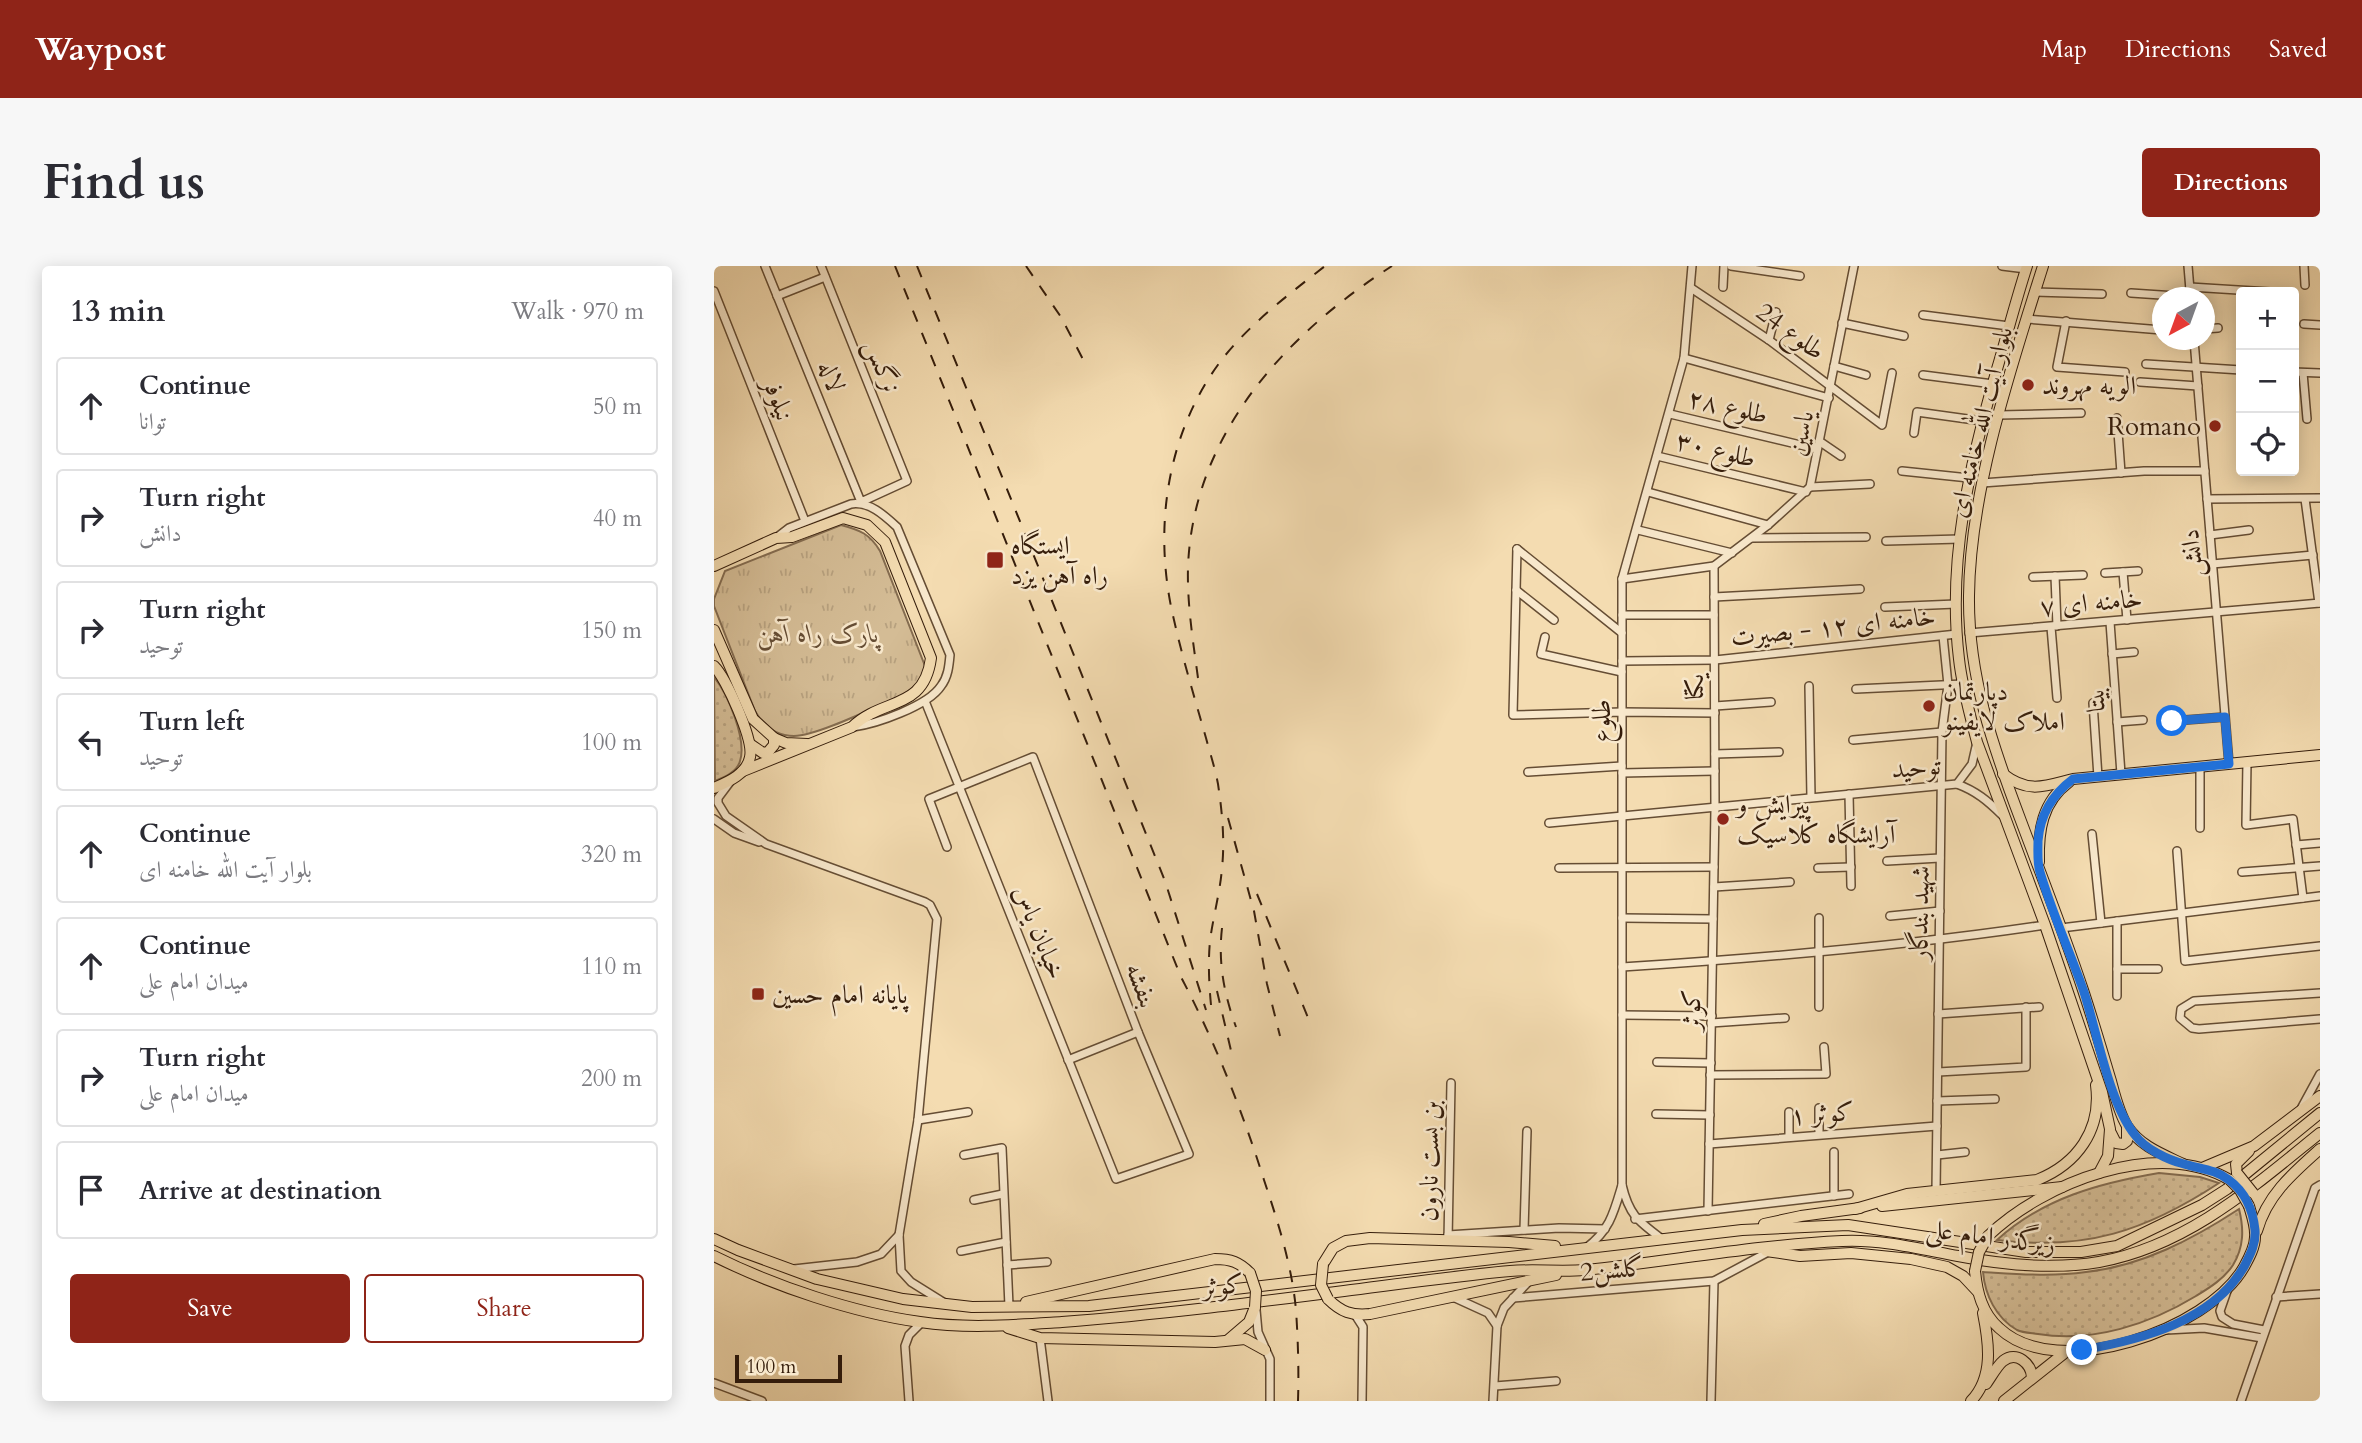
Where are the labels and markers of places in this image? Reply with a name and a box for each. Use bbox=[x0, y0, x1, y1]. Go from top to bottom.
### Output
place label: الویه مهروند bbox=[2042, 368, 2136, 403]
marker: الویه مهروند bbox=[2020, 377, 2036, 393]
place label: Romano bbox=[2107, 409, 2201, 444]
marker: Romano bbox=[2207, 418, 2223, 434]
place label: ایستگاه راه آهن یزد bbox=[1011, 528, 1108, 593]
marker: ایستگاه راه آهن یزد bbox=[985, 550, 1005, 570]
place label: دپارتمان املاک لایفینو bbox=[1940, 674, 2065, 739]
marker: دپارتمان املاک لایفینو bbox=[1921, 698, 1937, 714]
place label: پیرایش و آرایشگاه کلاسیک bbox=[1734, 787, 1898, 852]
marker: پیرایش و آرایشگاه کلاسیک bbox=[1715, 811, 1731, 827]
place label: پایانه امام حسین bbox=[772, 977, 909, 1017]
marker: پایانه امام حسین bbox=[750, 986, 766, 1002]

